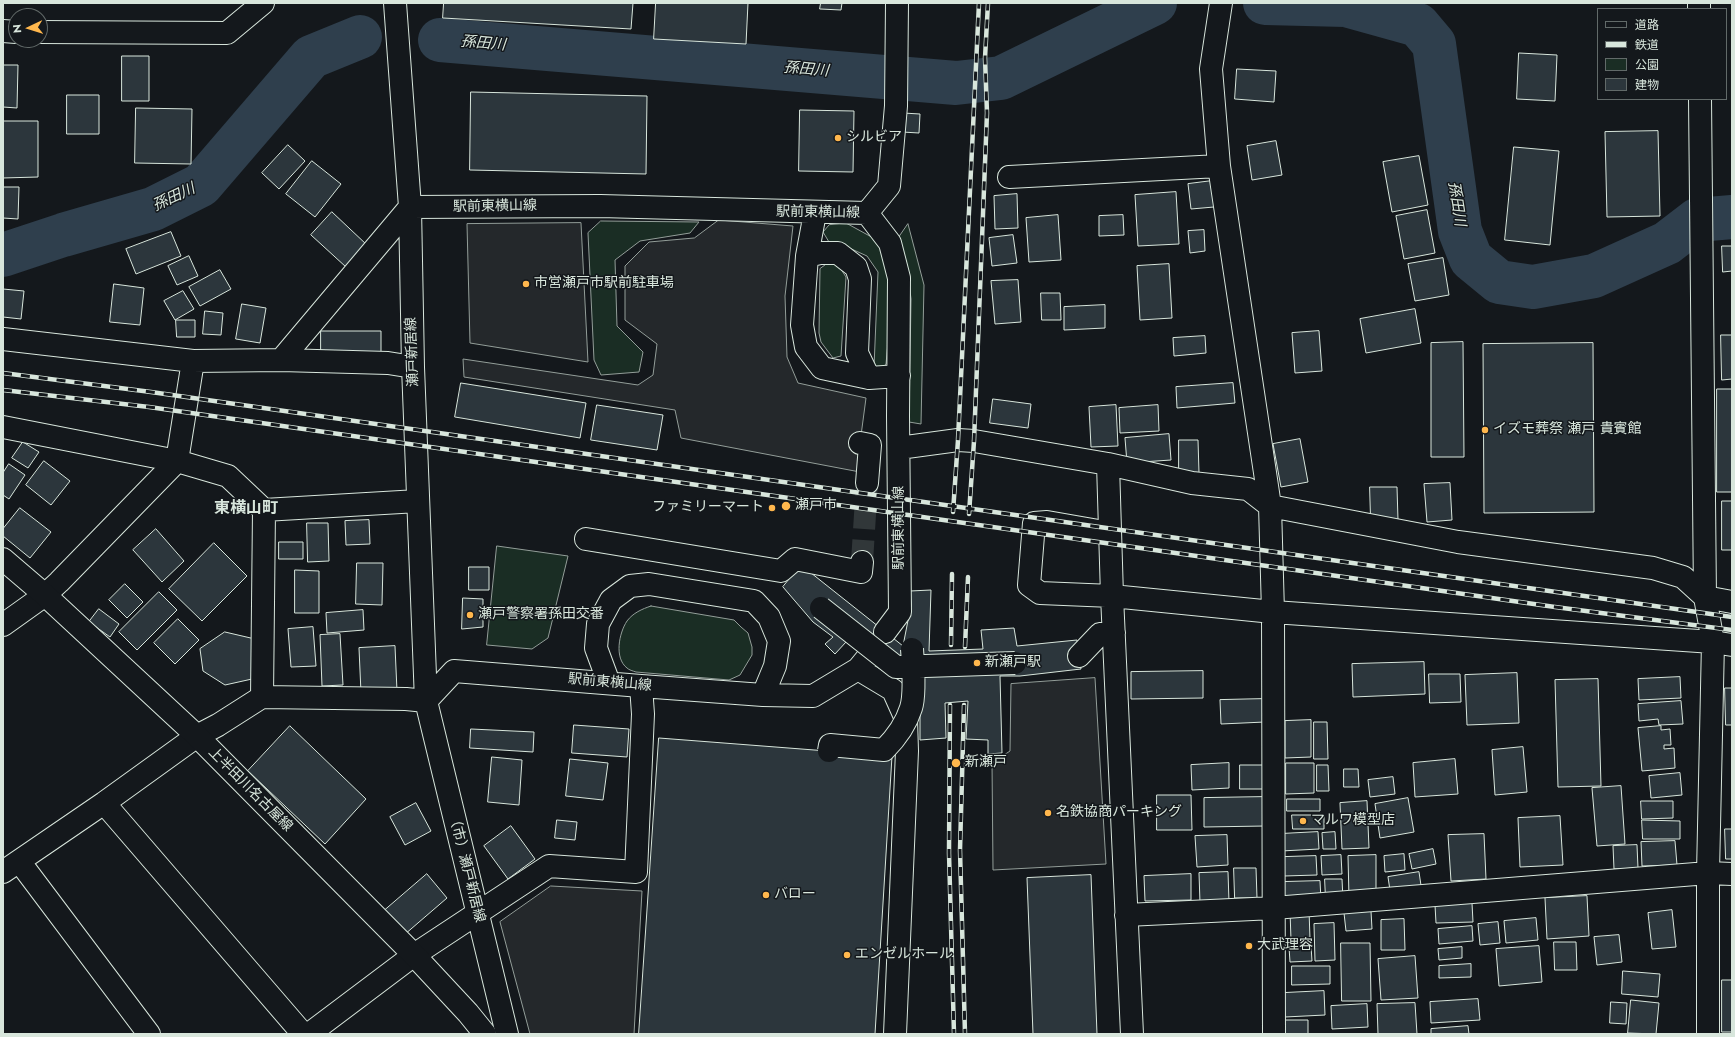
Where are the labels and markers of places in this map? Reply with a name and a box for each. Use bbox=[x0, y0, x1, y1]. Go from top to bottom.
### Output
place label: シルビア bbox=[846, 130, 902, 146]
marker: シルビア bbox=[833, 133, 843, 143]
place label: 市営瀬戸市駅前駐車場 bbox=[534, 276, 674, 292]
marker: 市営瀬戸市駅前駐車場 bbox=[521, 279, 531, 289]
place label: イズモ葬祭 瀬戸 貴賓館 bbox=[1493, 422, 1641, 438]
marker: イズモ葬祭 瀬戸 貴賓館 bbox=[1480, 425, 1490, 435]
place label: 瀬戸市 bbox=[795, 498, 837, 514]
place label: ファミリーマート bbox=[652, 500, 764, 516]
marker: 瀬戸市 bbox=[780, 500, 792, 512]
marker: ファミリーマート bbox=[767, 503, 777, 513]
place label: 瀬戸警察署孫田交番 bbox=[478, 607, 604, 623]
marker: 瀬戸警察署孫田交番 bbox=[465, 610, 475, 620]
place label: 新瀬戸駅 bbox=[985, 655, 1041, 671]
marker: 新瀬戸駅 bbox=[972, 658, 982, 668]
place label: 新瀬戸 bbox=[965, 755, 1007, 771]
marker: 新瀬戸 bbox=[950, 757, 962, 769]
place label: 名鉄協商パーキング bbox=[1056, 805, 1182, 821]
marker: 名鉄協商パーキング bbox=[1043, 808, 1053, 818]
place label: マルワ模型店 bbox=[1311, 813, 1395, 829]
marker: マルワ模型店 bbox=[1298, 816, 1308, 826]
place label: バロー bbox=[774, 887, 816, 903]
marker: バロー bbox=[761, 890, 771, 900]
place label: 大武理容 bbox=[1257, 938, 1313, 954]
marker: 大武理容 bbox=[1244, 941, 1254, 951]
place label: エンゼルホール bbox=[855, 947, 953, 963]
marker: エンゼルホール bbox=[842, 950, 852, 960]

